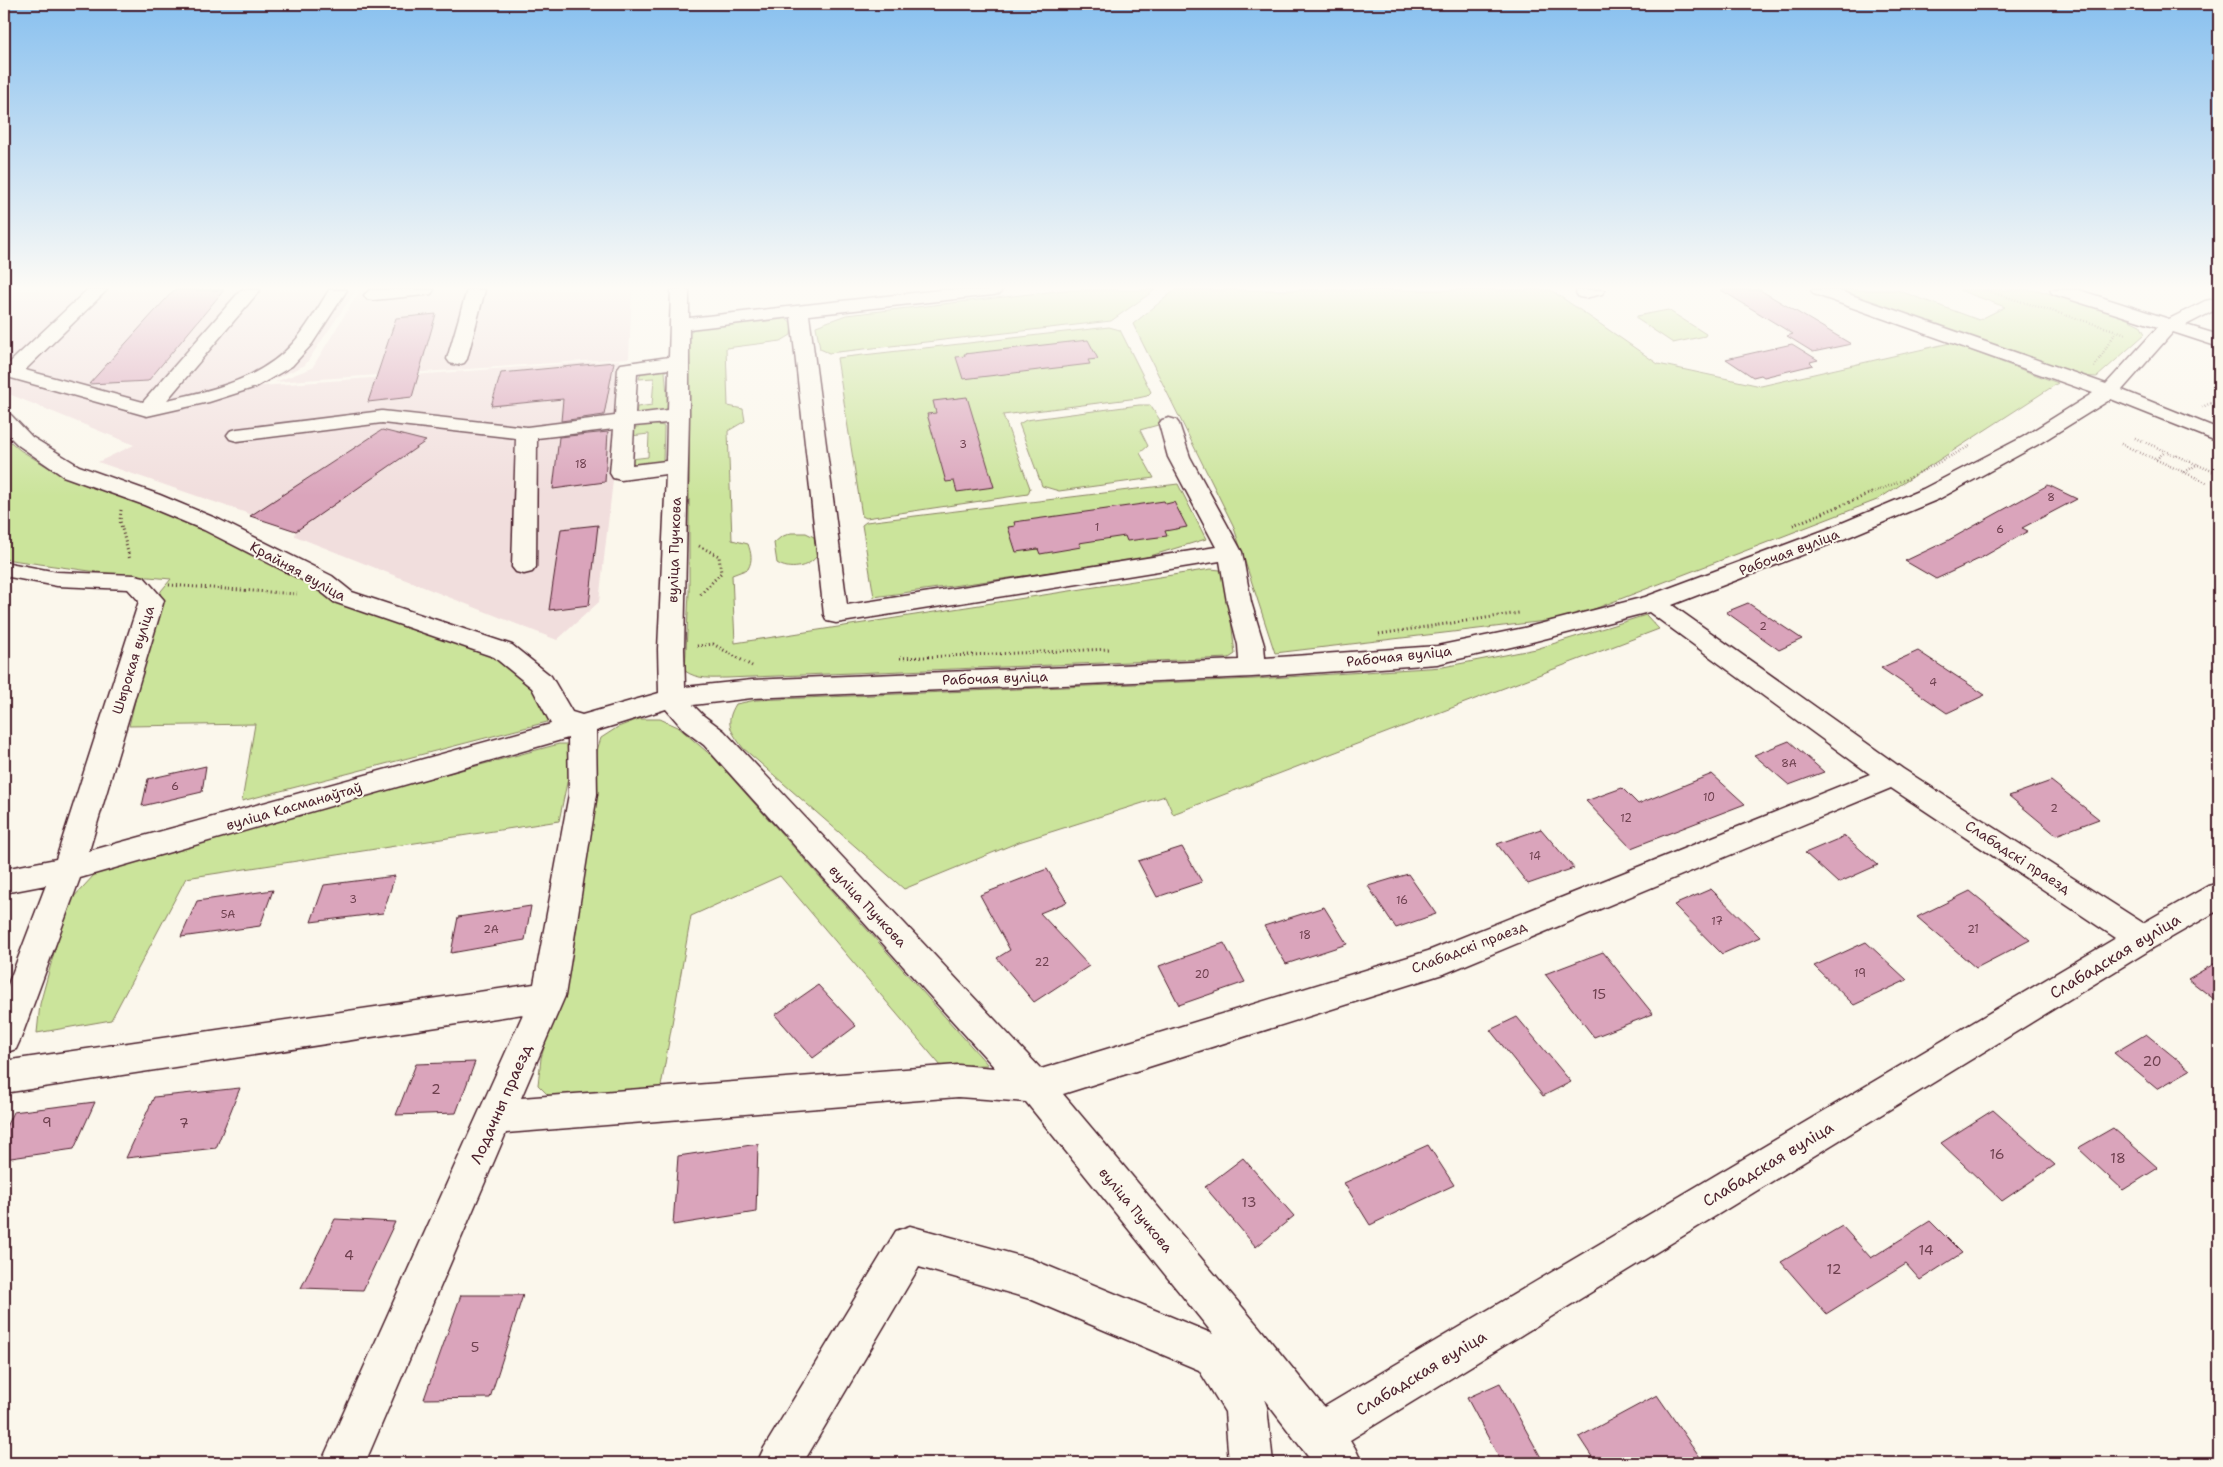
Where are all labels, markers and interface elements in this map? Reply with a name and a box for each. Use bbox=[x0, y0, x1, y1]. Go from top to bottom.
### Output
house number: 3 bbox=[959, 437, 967, 452]
house number: 18 bbox=[575, 457, 587, 472]
house number: 8 bbox=[2047, 490, 2055, 505]
street label: вуліца Пучкова bbox=[663, 497, 685, 603]
house number: 1 bbox=[1095, 520, 1099, 535]
house number: 6 bbox=[1996, 522, 2004, 537]
street label: Рабочая вуліца bbox=[1736, 525, 1842, 579]
street label: Крайняя вуліца bbox=[247, 537, 349, 605]
street label: Шырокая вуліца bbox=[108, 603, 158, 717]
house number: 2 bbox=[1759, 619, 1767, 634]
street label: Рабочая вуліца bbox=[1345, 641, 1453, 670]
street label: Рабочая вуліца bbox=[942, 667, 1049, 689]
house number: 4 bbox=[1929, 675, 1937, 690]
house number: 8А bbox=[1781, 756, 1797, 771]
street label: вуліца Касманаўтаў bbox=[224, 778, 364, 834]
house number: 6 bbox=[171, 779, 179, 794]
house number: 10 bbox=[1703, 790, 1715, 805]
house number: 2 bbox=[2050, 801, 2058, 816]
house number: 12 bbox=[1620, 811, 1632, 826]
street label: Слабадскі праезд bbox=[1962, 816, 2074, 898]
house number: 14 bbox=[1529, 849, 1541, 864]
street label: вуліца Пучкова bbox=[825, 861, 911, 951]
house number: 3 bbox=[349, 892, 357, 907]
house number: 16 bbox=[1396, 893, 1408, 908]
house number: 5А bbox=[221, 907, 235, 922]
street label: Слабадская вуліца bbox=[2046, 909, 2184, 1003]
house number: 17 bbox=[1711, 914, 1723, 929]
street label: Слабадскі праезд bbox=[1409, 917, 1529, 977]
house number: 2А bbox=[483, 922, 499, 937]
house number: 21 bbox=[1967, 922, 1979, 937]
house number: 18 bbox=[1299, 928, 1311, 943]
house number: 22 bbox=[1035, 955, 1049, 970]
house number: 19 bbox=[1854, 966, 1866, 981]
house number: 20 bbox=[1194, 967, 1210, 982]
house number: 15 bbox=[1592, 985, 1606, 1003]
street label: Лодачны праезд bbox=[465, 1041, 537, 1167]
house number: 20 bbox=[2142, 1052, 2162, 1070]
house number: 2 bbox=[431, 1080, 441, 1098]
house number: 9 bbox=[42, 1113, 52, 1131]
house number: 7 bbox=[179, 1114, 189, 1132]
street label: Слабадская вуліца bbox=[1699, 1117, 1837, 1211]
house number: 16 bbox=[1989, 1145, 2005, 1163]
house number: 18 bbox=[2110, 1149, 2126, 1167]
street label: вуліца Пучкова bbox=[1095, 1164, 1177, 1256]
house number: 13 bbox=[1242, 1193, 1256, 1211]
house number: 14 bbox=[1918, 1241, 1934, 1259]
house number: 4 bbox=[344, 1246, 354, 1264]
house number: 12 bbox=[1827, 1260, 1841, 1278]
street label: Слабадская вуліца bbox=[1352, 1326, 1490, 1420]
house number: 5 bbox=[471, 1338, 479, 1356]

